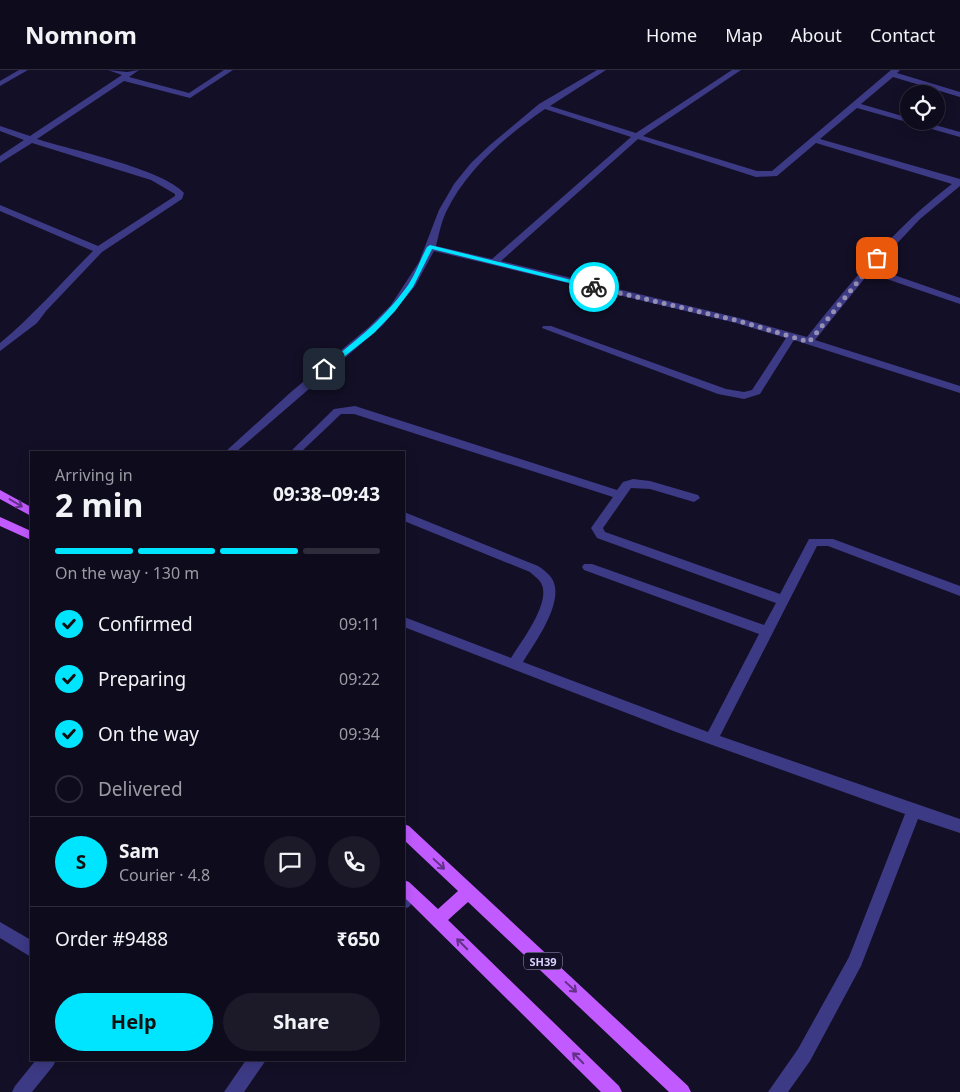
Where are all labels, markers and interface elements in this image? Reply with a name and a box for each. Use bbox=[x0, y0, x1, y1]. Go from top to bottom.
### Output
text: Nomnom bbox=[25, 18, 137, 51]
text: Home bbox=[646, 23, 697, 47]
text: Map bbox=[725, 23, 763, 47]
text: About bbox=[791, 23, 842, 47]
text: Contact bbox=[870, 23, 935, 47]
map controls bbox=[900, 85, 945, 130]
button: locate bbox=[900, 85, 945, 130]
pin bbox=[856, 237, 898, 279]
icon: bag bbox=[863, 244, 891, 272]
courier bbox=[569, 262, 619, 312]
icon: bike bbox=[580, 273, 608, 301]
pin bbox=[303, 348, 345, 390]
icon: home bbox=[310, 355, 338, 383]
text: Arriving in bbox=[55, 464, 133, 486]
text: 09:38–09:43 bbox=[273, 481, 380, 507]
text: 2 min bbox=[55, 483, 143, 526]
one-way arrow bbox=[8, 498, 22, 508]
text: On the way · 130 m bbox=[55, 562, 199, 584]
icon: check bbox=[55, 610, 83, 638]
text: Confirmed bbox=[98, 611, 193, 637]
text: 09:11 bbox=[339, 613, 380, 635]
icon: check bbox=[55, 665, 83, 693]
text: Preparing bbox=[98, 666, 186, 692]
text: 09:22 bbox=[339, 668, 380, 690]
icon: check bbox=[55, 720, 83, 748]
text: On the way bbox=[98, 721, 199, 747]
text: 09:34 bbox=[339, 723, 380, 745]
text: Delivered bbox=[98, 776, 183, 802]
button: chat bbox=[264, 836, 316, 888]
button: phone bbox=[328, 836, 380, 888]
text: Sam bbox=[119, 838, 159, 864]
text: S bbox=[76, 849, 86, 875]
one-way arrow bbox=[433, 858, 446, 870]
text: Courier · 4.8 bbox=[119, 864, 210, 886]
text: Order #9488 bbox=[55, 926, 168, 952]
text: ₹650 bbox=[337, 926, 380, 952]
one-way arrow bbox=[456, 938, 468, 950]
road number: SH39 bbox=[524, 952, 562, 969]
one-way arrow bbox=[564, 981, 577, 993]
button: Help bbox=[55, 993, 213, 1051]
button: Share bbox=[223, 993, 380, 1051]
one-way arrow bbox=[572, 1052, 584, 1064]

